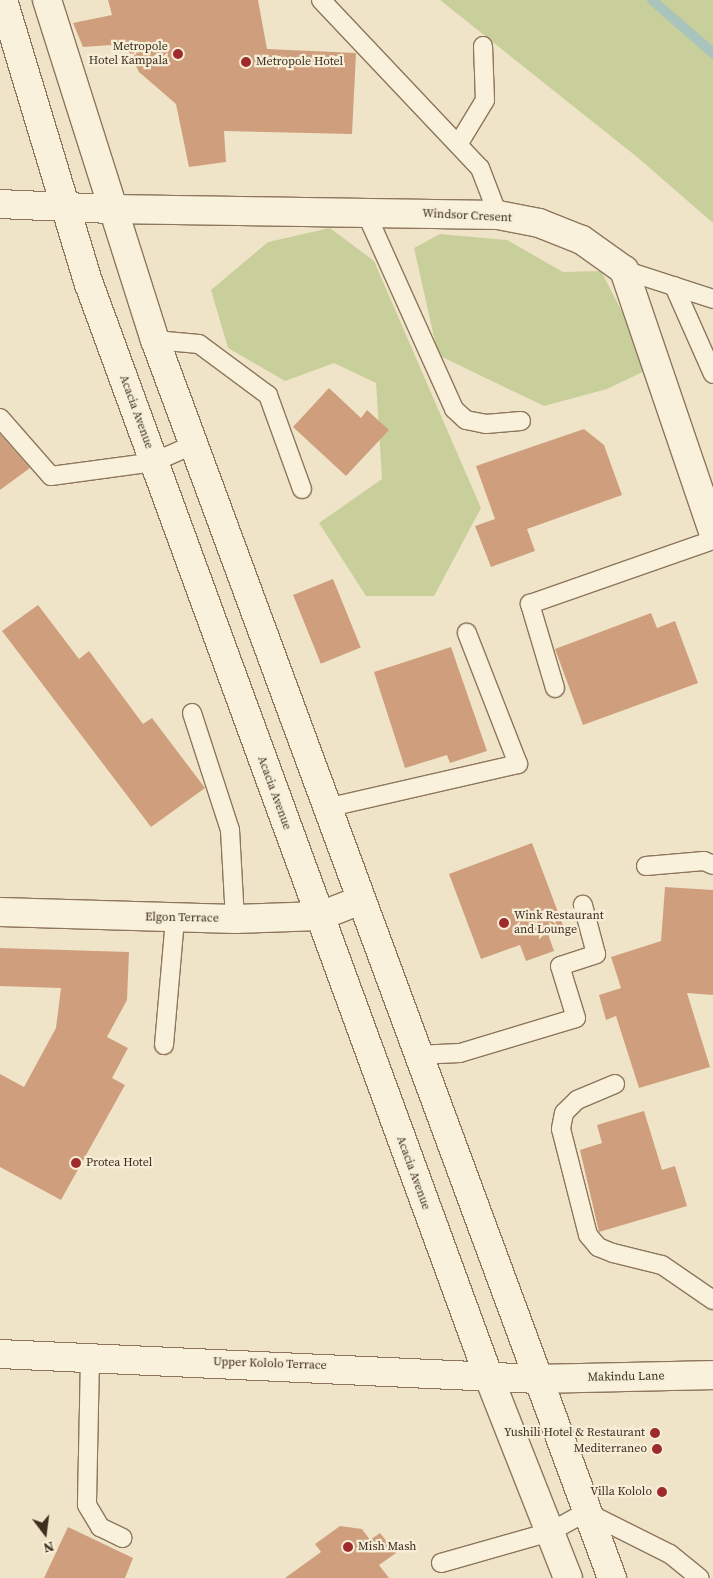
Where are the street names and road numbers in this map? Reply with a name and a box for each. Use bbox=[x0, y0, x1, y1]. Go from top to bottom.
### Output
street label: Windsor Cresent bbox=[422, 206, 512, 226]
street label: Acacia Avenue bbox=[116, 373, 156, 451]
street label: Acacia Avenue bbox=[254, 754, 294, 832]
street label: Elgon Terrace bbox=[145, 910, 219, 926]
street label: Acacia Avenue bbox=[393, 1134, 433, 1212]
street label: Upper Kololo Terrace bbox=[213, 1355, 327, 1373]
street label: Makindu Lane bbox=[587, 1369, 665, 1385]

